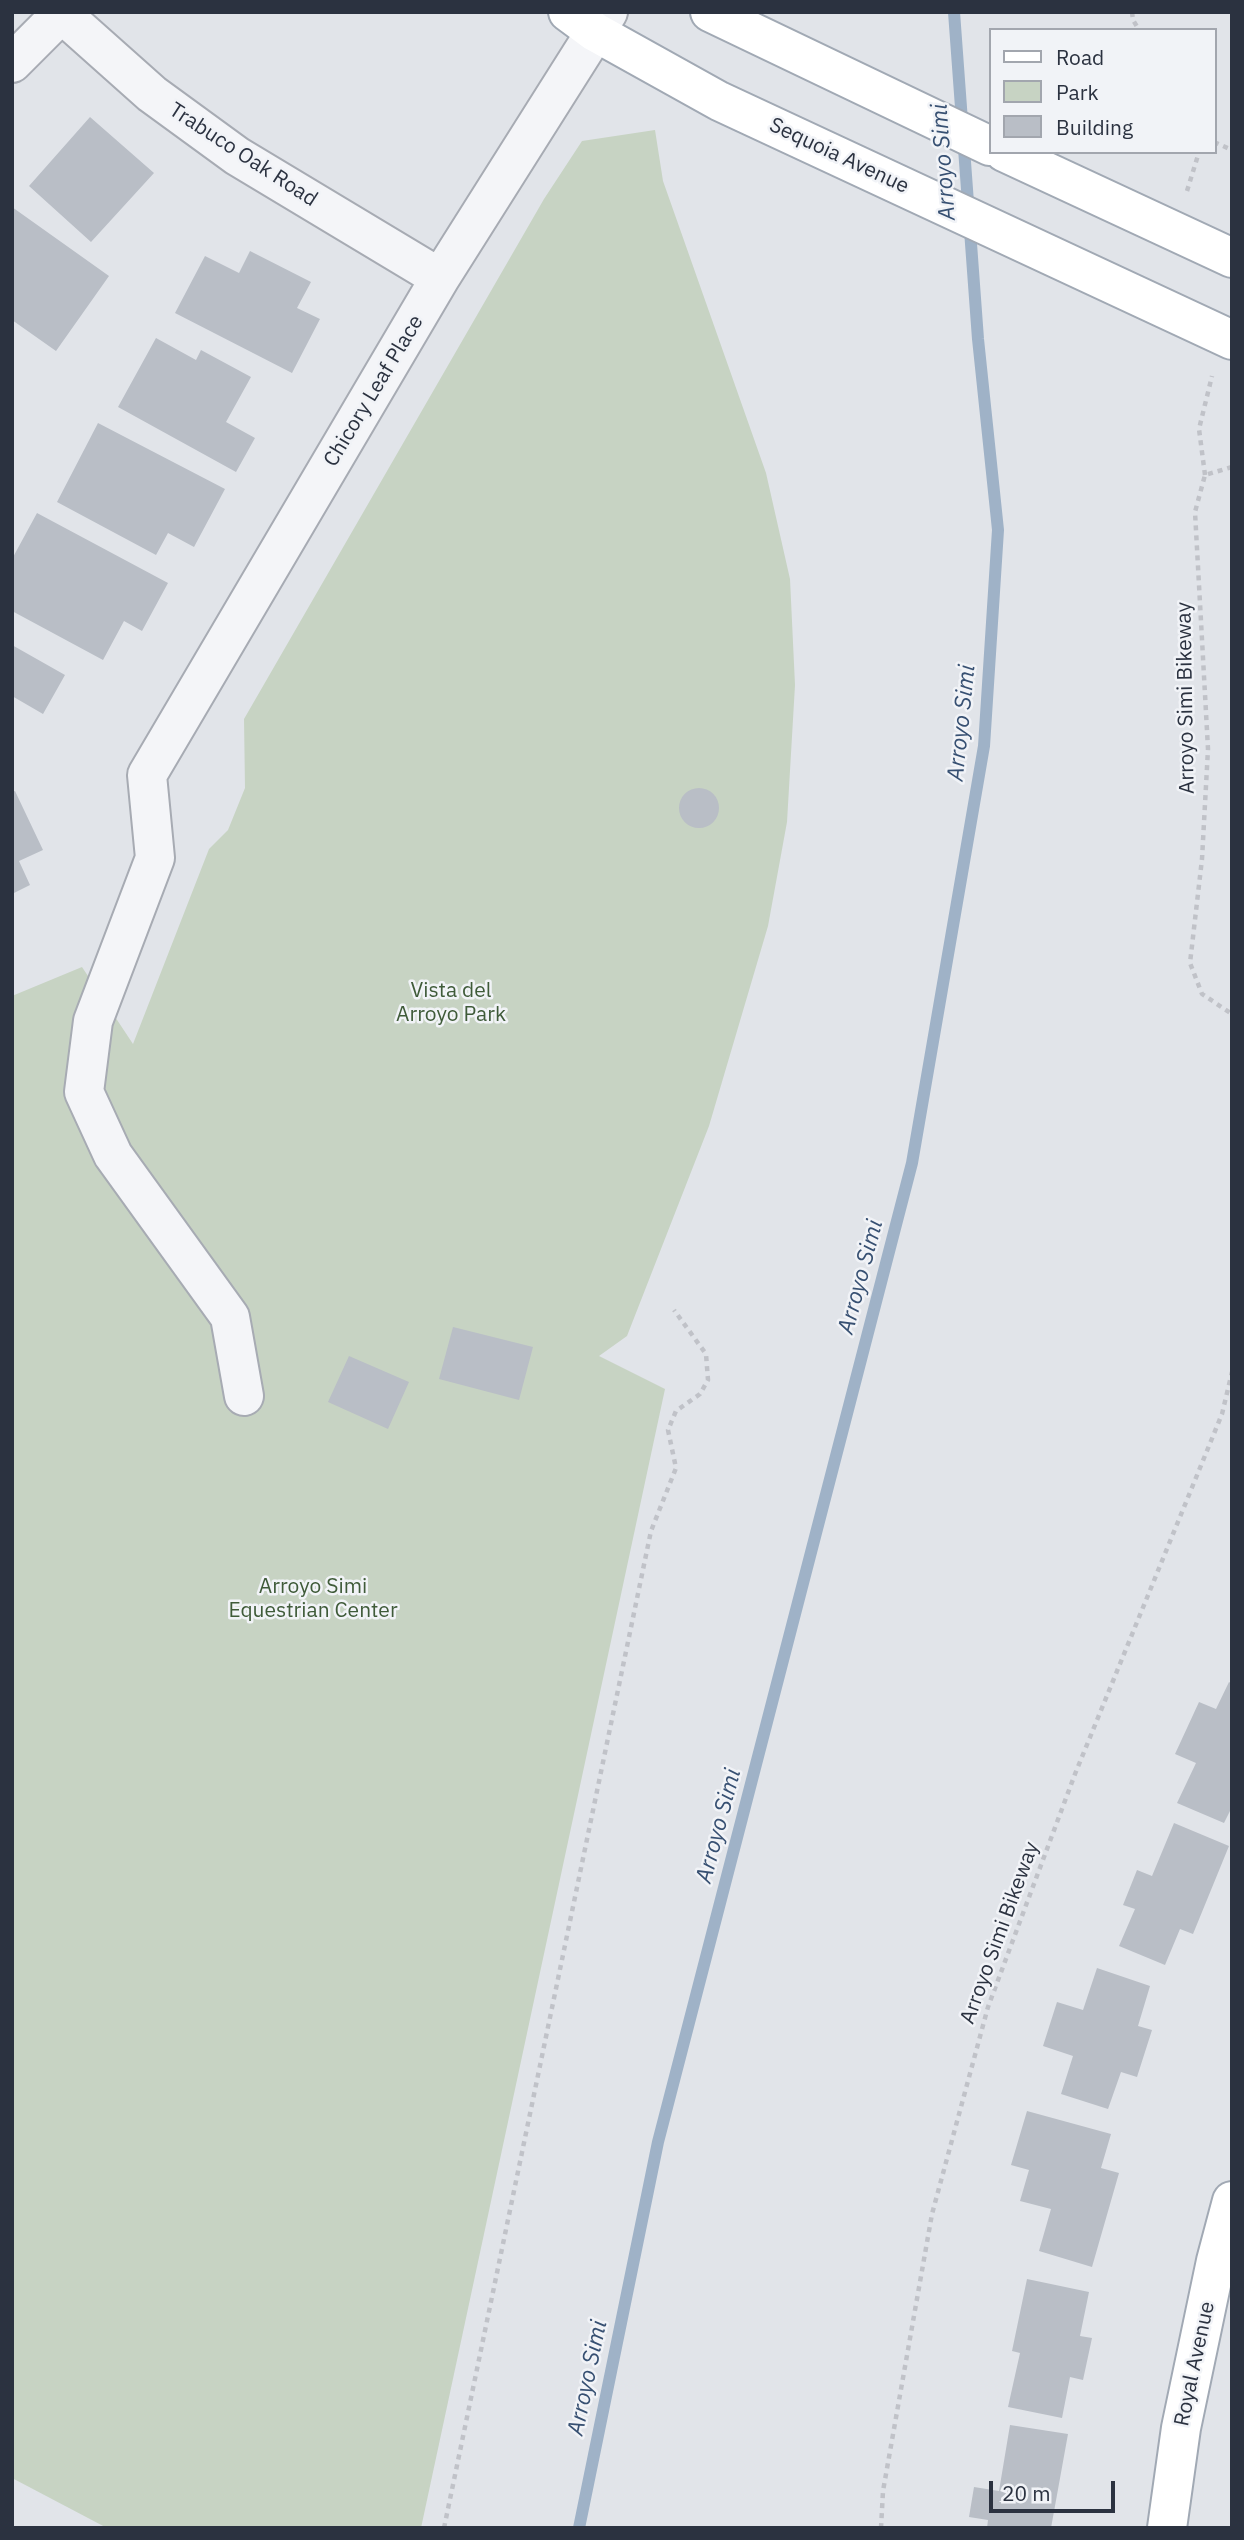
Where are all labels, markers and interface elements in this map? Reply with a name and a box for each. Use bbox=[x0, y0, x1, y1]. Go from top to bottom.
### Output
legend bbox=[988, 28, 1216, 154]
text: Road bbox=[1056, 43, 1104, 71]
text: Park bbox=[1056, 78, 1099, 106]
street label: Trabuco Oak Road bbox=[164, 98, 322, 212]
water label: Arroyo Simi bbox=[926, 103, 962, 221]
street label: Sequoia Avenue bbox=[765, 113, 913, 199]
text: Building bbox=[1056, 113, 1133, 141]
street label: Chicory Leaf Place bbox=[319, 311, 429, 471]
street label: Arroyo Simi Bikeway bbox=[1172, 602, 1200, 794]
water label: Arroyo Simi bbox=[942, 663, 982, 783]
park label: Vista del Arroyo Park bbox=[396, 978, 506, 1028]
water label: Arroyo Simi bbox=[833, 1217, 889, 1337]
park label: Arroyo Simi Equestrian Center bbox=[228, 1574, 398, 1624]
water label: Arroyo Simi bbox=[691, 1766, 747, 1886]
street label: Arroyo Simi Bikeway bbox=[955, 1838, 1045, 2028]
street label: Royal Avenue bbox=[1169, 2299, 1221, 2429]
water label: Arroyo Simi bbox=[562, 2318, 614, 2438]
scale bar bbox=[992, 2466, 1118, 2510]
text: 20 m bbox=[1002, 2479, 1051, 2507]

